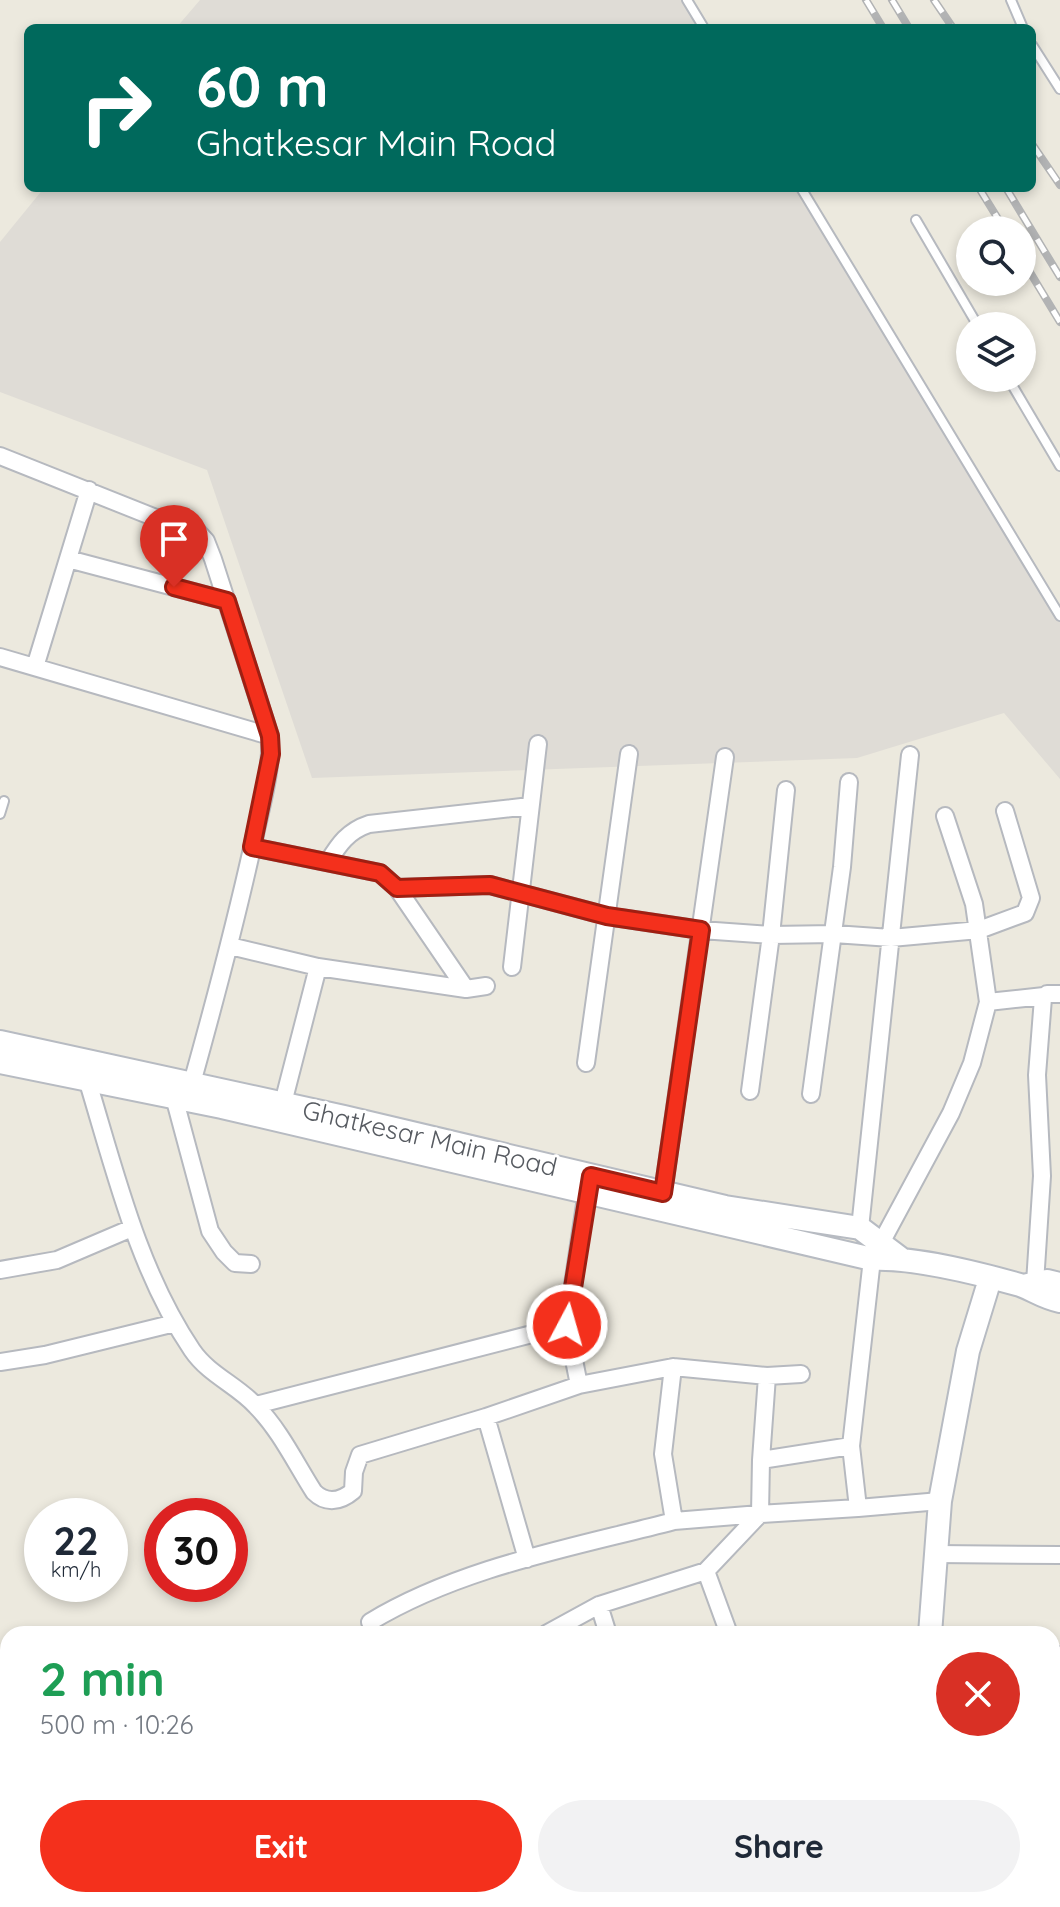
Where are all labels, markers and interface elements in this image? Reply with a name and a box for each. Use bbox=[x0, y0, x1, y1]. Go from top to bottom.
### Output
text: 60 m bbox=[196, 51, 329, 121]
icon: right bbox=[64, 56, 168, 160]
text: Ghatkesar Main Road bbox=[196, 120, 556, 165]
map controls bbox=[956, 216, 1036, 392]
button: search bbox=[956, 216, 1036, 296]
button: layers bbox=[956, 312, 1036, 392]
pin bbox=[140, 505, 208, 587]
icon: arrive bbox=[152, 517, 196, 561]
street label: Ghatkesar Main Road bbox=[300, 1093, 560, 1183]
position arrow bbox=[525, 1283, 609, 1367]
speed limit sign: 30 bbox=[144, 1498, 248, 1602]
text: 22 bbox=[53, 1515, 99, 1565]
text: km/h bbox=[51, 1557, 101, 1582]
text: 2 min bbox=[40, 1648, 165, 1708]
button: close bbox=[936, 1652, 1020, 1736]
text: 500 m · 10:26 bbox=[40, 1708, 194, 1741]
button: Exit bbox=[40, 1800, 522, 1892]
button: Share bbox=[538, 1800, 1020, 1892]

